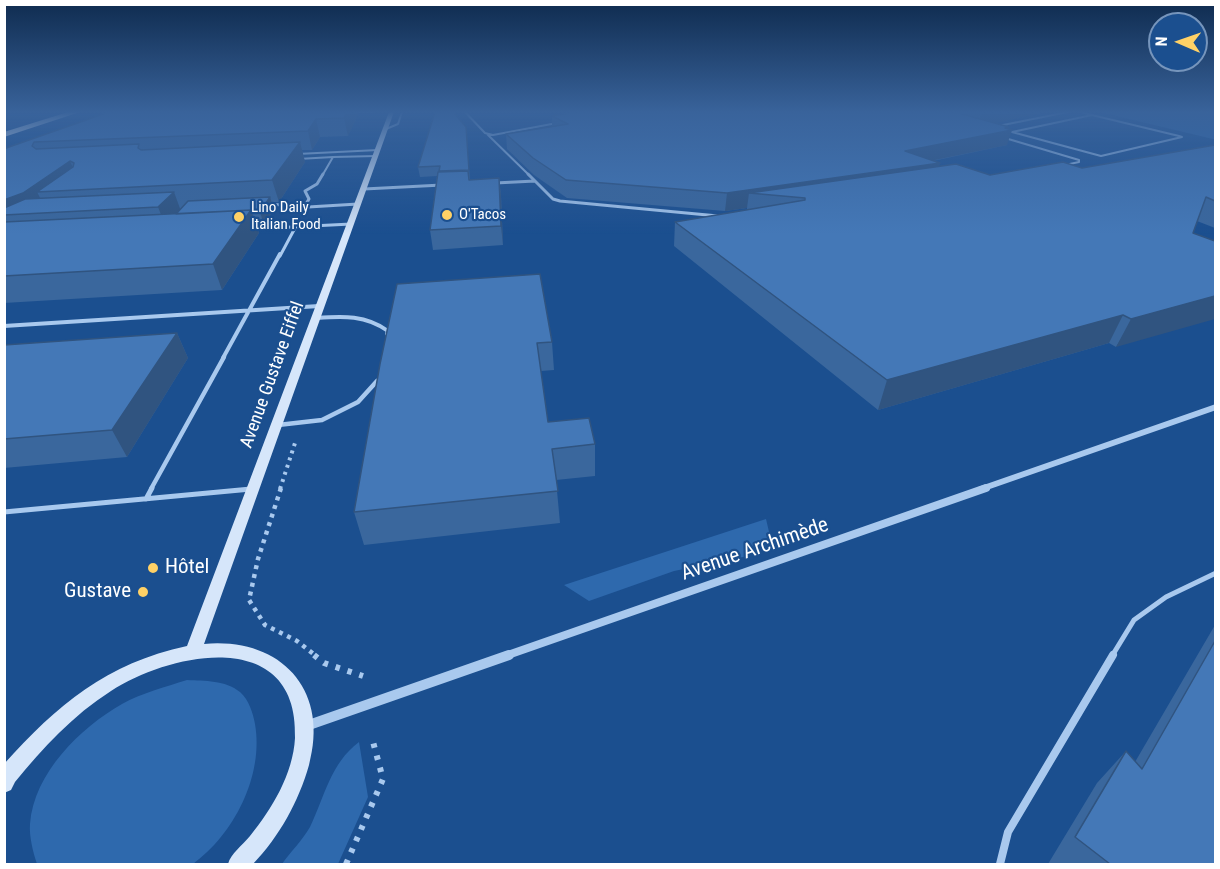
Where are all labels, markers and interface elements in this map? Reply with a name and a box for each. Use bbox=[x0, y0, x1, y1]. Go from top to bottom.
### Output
north arrow bbox=[1148, 12, 1208, 72]
text: N bbox=[1152, 36, 1171, 47]
place label: Lino Daily Italian Food bbox=[251, 199, 321, 234]
place label: O'Tacos bbox=[459, 206, 506, 224]
marker: O'Tacos bbox=[440, 208, 454, 222]
marker: Lino Daily Italian Food bbox=[232, 210, 246, 224]
street label: Avenue Gustave Eiffel bbox=[236, 299, 310, 451]
street label: Avenue Archimède bbox=[678, 513, 832, 587]
place label: Hôtel bbox=[165, 555, 209, 581]
marker: Hôtel bbox=[146, 561, 160, 575]
place label: Gustave bbox=[64, 579, 131, 605]
marker: Gustave bbox=[136, 585, 150, 599]

